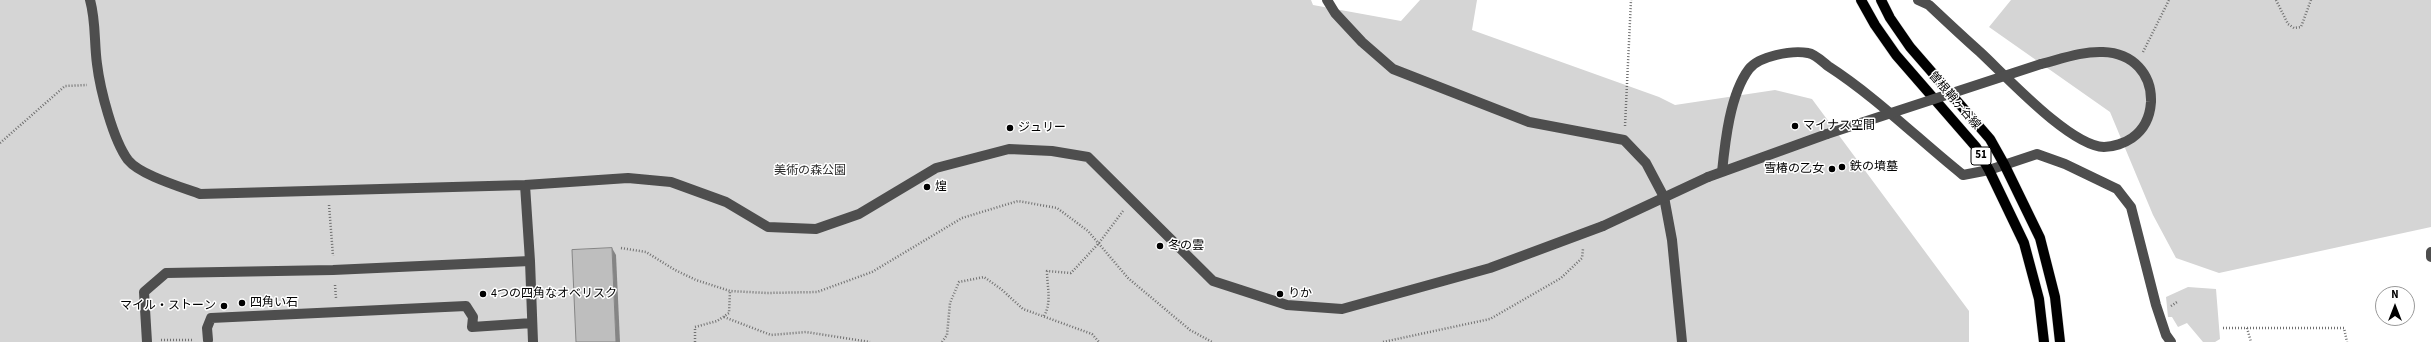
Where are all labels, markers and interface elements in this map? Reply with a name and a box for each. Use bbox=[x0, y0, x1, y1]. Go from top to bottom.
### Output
street label: 曽根鞘ヶ谷線 bbox=[1925, 69, 1983, 133]
place label: マイナス空間 bbox=[1803, 119, 1875, 133]
place label: ジュリー bbox=[1018, 121, 1066, 135]
marker: マイナス空間 bbox=[1790, 121, 1800, 131]
marker: ジュリー bbox=[1005, 123, 1015, 133]
road number: 51 bbox=[1971, 147, 1991, 165]
place label: 鉄の墳墓 bbox=[1850, 160, 1898, 174]
place label: 雪椿の乙女 bbox=[1764, 162, 1824, 176]
marker: 鉄の墳墓 bbox=[1837, 162, 1847, 172]
park label: 美術の森公園 bbox=[774, 164, 846, 178]
marker: 雪椿の乙女 bbox=[1827, 164, 1837, 174]
place label: 煌 bbox=[935, 180, 947, 194]
marker: 煌 bbox=[922, 182, 932, 192]
place label: 冬の雲 bbox=[1168, 239, 1204, 253]
marker: 冬の雲 bbox=[1155, 241, 1165, 251]
north arrow bbox=[2375, 286, 2415, 326]
place label: 4つの四角なオベリスク bbox=[491, 287, 617, 301]
place label: りか bbox=[1288, 287, 1312, 301]
text: N bbox=[2391, 287, 2399, 302]
marker: 4つの四角なオベリスク bbox=[478, 289, 488, 299]
marker: りか bbox=[1275, 289, 1285, 299]
place label: 四角い石 bbox=[250, 296, 298, 310]
marker: 四角い石 bbox=[237, 298, 247, 308]
place label: マイル・ストーン bbox=[120, 299, 216, 313]
marker: マイル・ストーン bbox=[219, 301, 229, 311]

